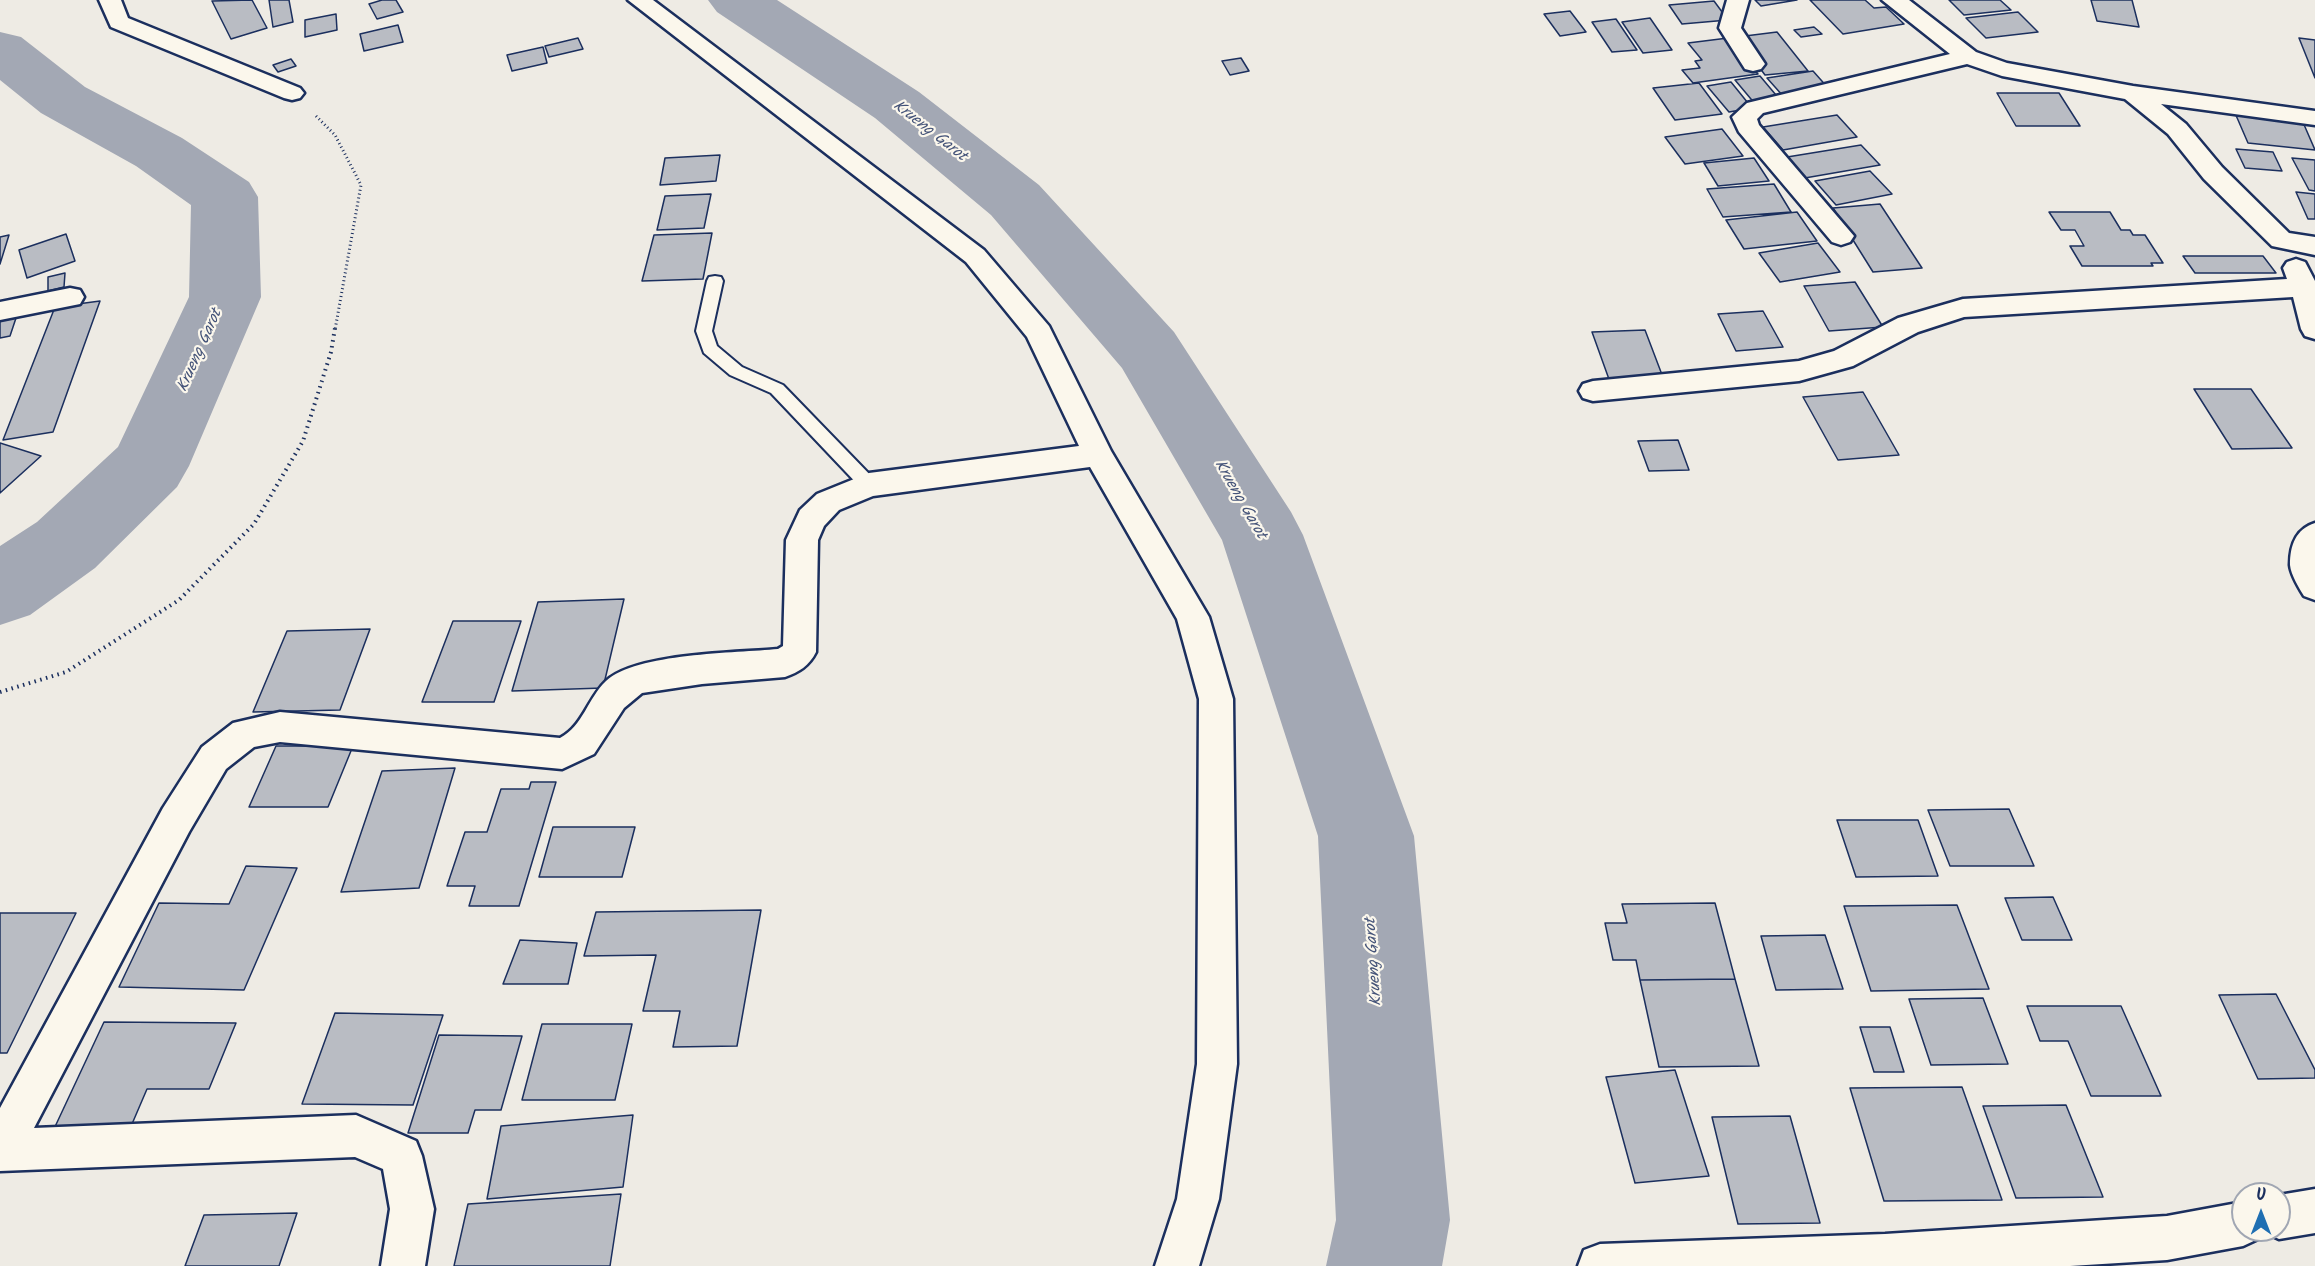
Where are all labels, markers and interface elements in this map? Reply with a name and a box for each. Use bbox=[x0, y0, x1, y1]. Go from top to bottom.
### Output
water label: Krueng Garot bbox=[888, 97, 970, 167]
water label: Krueng Garot bbox=[174, 307, 228, 395]
water label: Krueng Garot bbox=[1209, 457, 1269, 543]
water label: Krueng Garot bbox=[1362, 917, 1388, 1007]
north arrow bbox=[2231, 1182, 2291, 1242]
text: U bbox=[2256, 1183, 2266, 1208]

